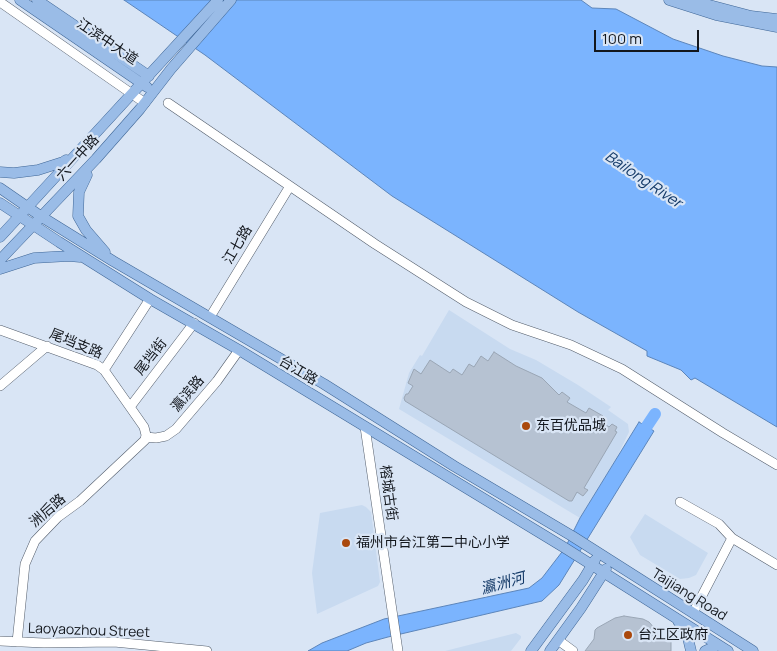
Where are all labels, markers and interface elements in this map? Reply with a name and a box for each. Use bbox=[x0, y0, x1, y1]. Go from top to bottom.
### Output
street label: 江滨中大道 bbox=[73, 15, 141, 69]
scale bar bbox=[597, 20, 702, 52]
text: 100 m bbox=[602, 28, 642, 49]
street label: 六一中路 bbox=[53, 132, 103, 184]
water label: Bailong River bbox=[601, 148, 685, 212]
street label: 江七路 bbox=[220, 223, 256, 267]
street label: 尾垱支路 bbox=[47, 326, 105, 362]
street label: 尾垱街 bbox=[131, 335, 171, 379]
street label: 台江路 bbox=[276, 353, 320, 389]
street label: 瀛滨路 bbox=[168, 373, 208, 415]
place label: 东百优品城 bbox=[536, 418, 606, 434]
marker: 东百优品城 bbox=[520, 420, 532, 432]
street label: 榕城古街 bbox=[376, 464, 400, 522]
street label: 洲后路 bbox=[27, 491, 69, 531]
place label: 福州市台江第二中心小学 bbox=[356, 535, 510, 551]
marker: 福州市台江第二中心小学 bbox=[340, 537, 352, 549]
street label: Taijiang Road bbox=[648, 565, 730, 625]
water label: 瀛洲河 bbox=[479, 569, 527, 599]
street label: Laoyaozhou Street bbox=[28, 620, 150, 642]
place label: 台江区政府 bbox=[638, 627, 708, 643]
marker: 台江区政府 bbox=[622, 629, 634, 641]

